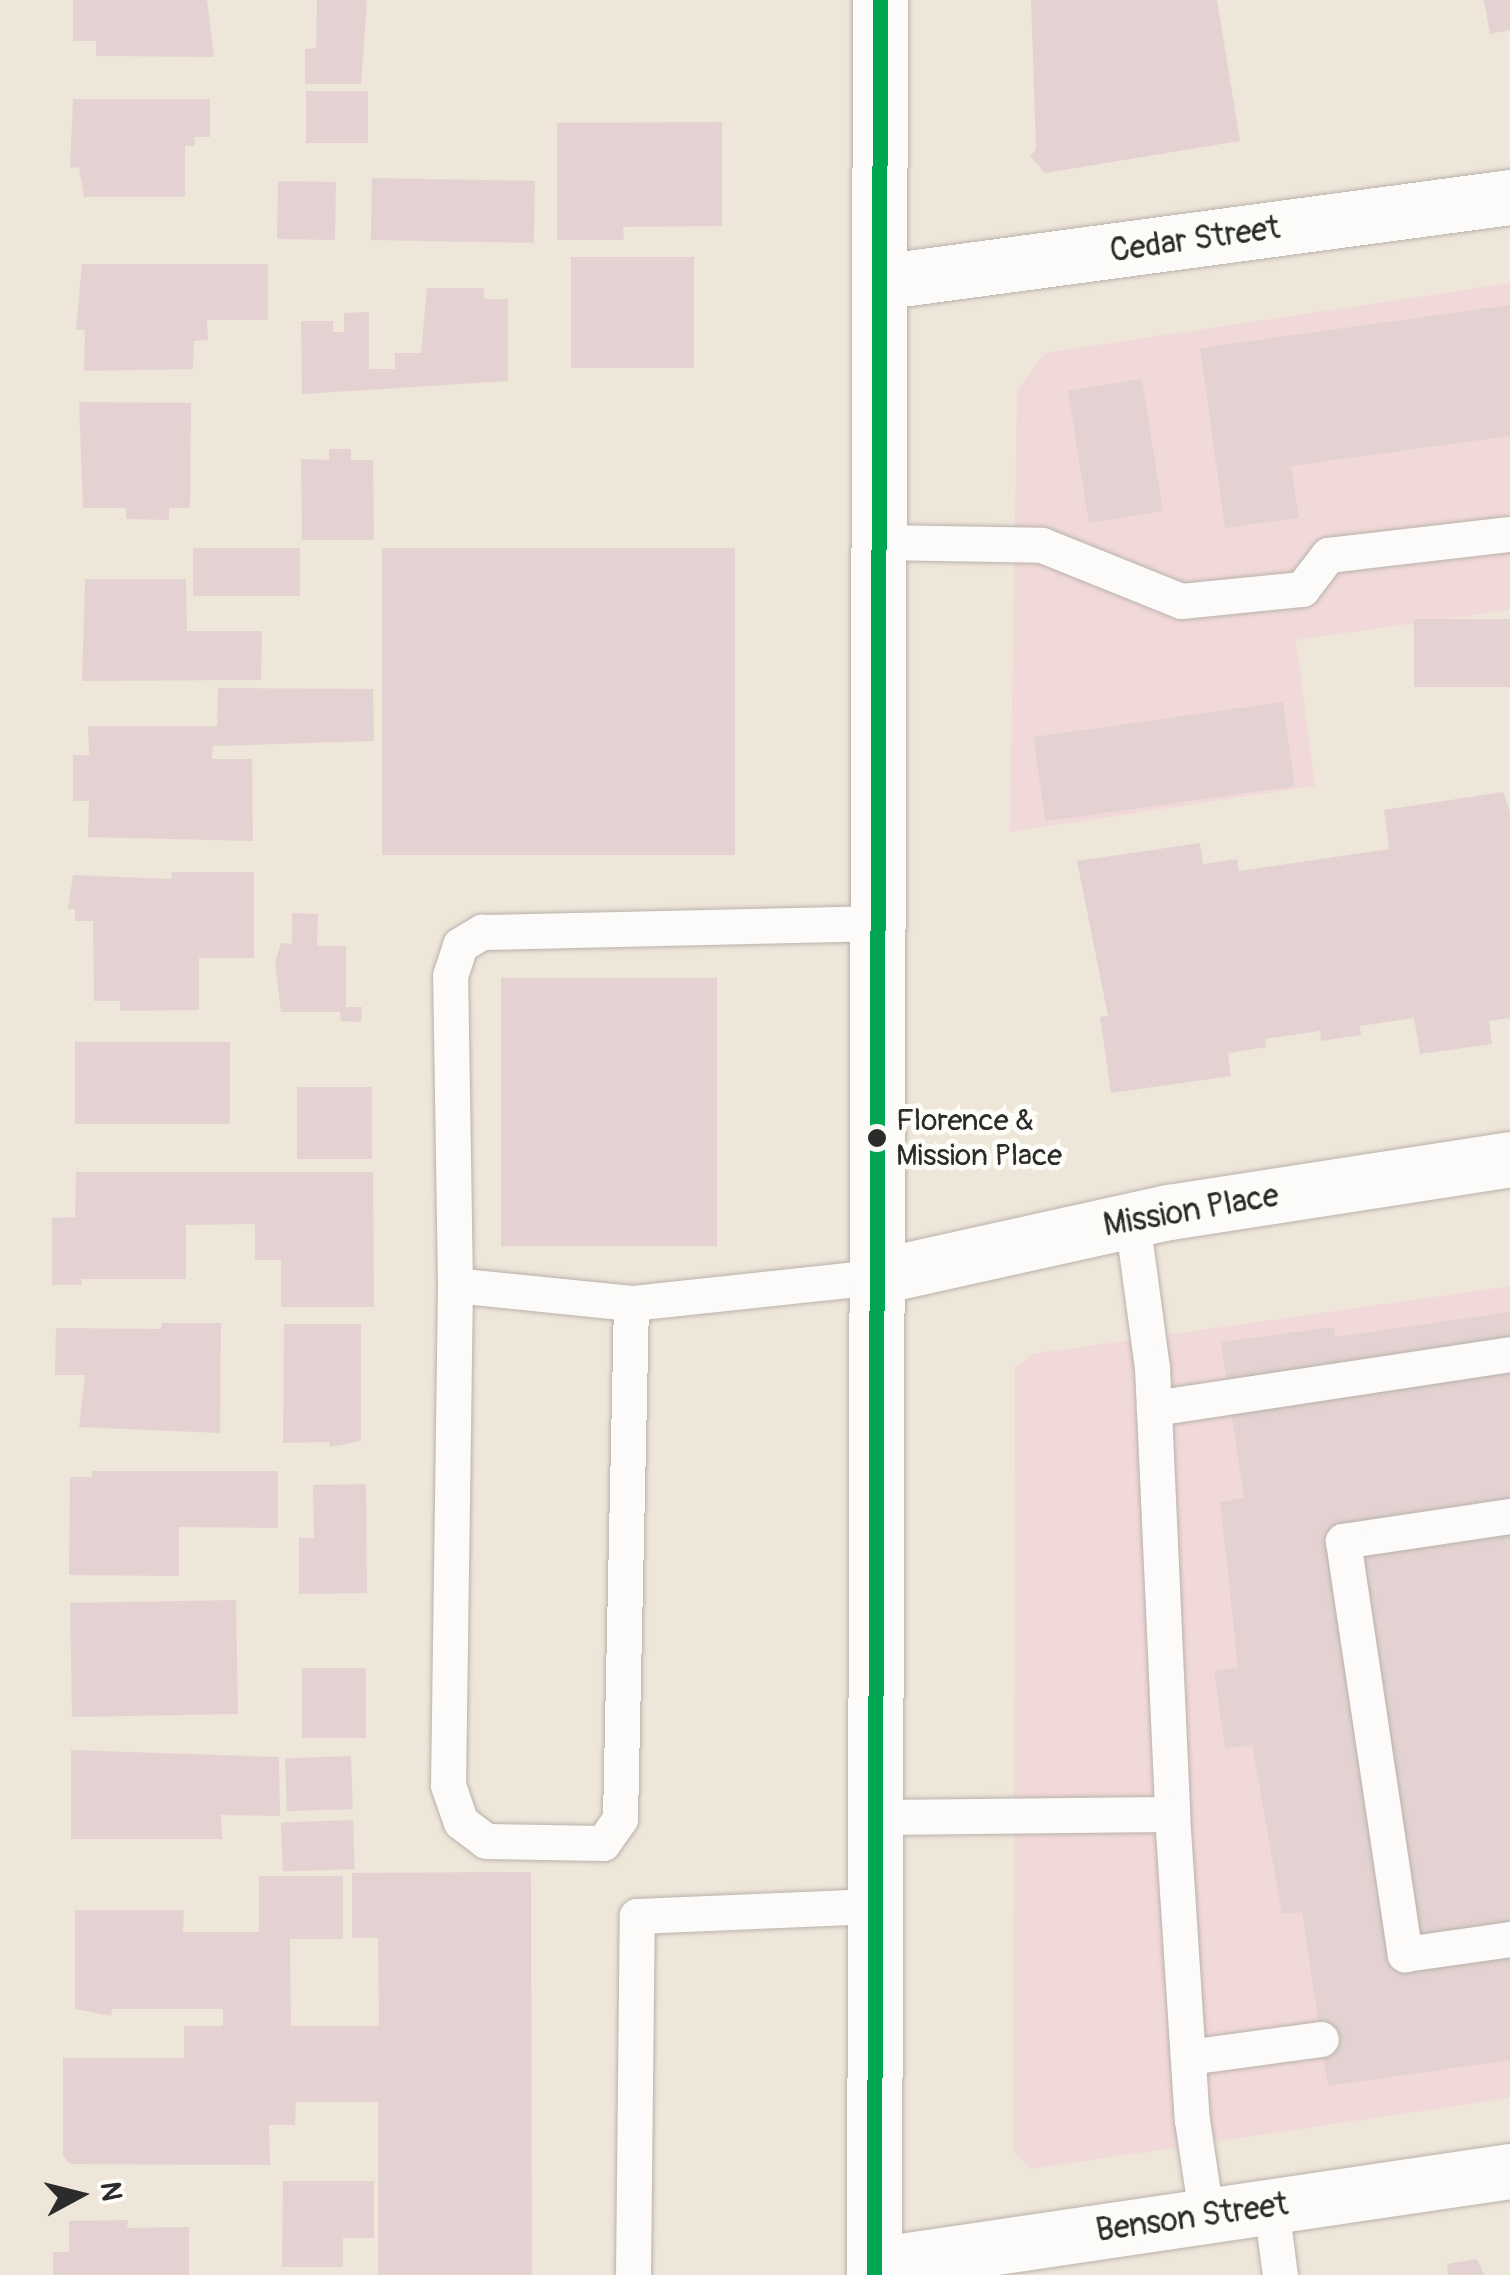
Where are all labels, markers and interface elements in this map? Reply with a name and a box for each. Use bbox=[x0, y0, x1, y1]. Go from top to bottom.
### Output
street label: Cedar Street bbox=[1108, 209, 1282, 271]
place label: Florence & Mission Place bbox=[896, 1103, 1062, 1174]
marker: Florence & Mission Place bbox=[867, 1128, 887, 1148]
street label: Mission Place bbox=[1100, 1177, 1282, 1245]
north arrow bbox=[30, 2145, 130, 2245]
text: N bbox=[92, 2180, 129, 2203]
street label: Benson Street bbox=[1093, 2186, 1291, 2250]

